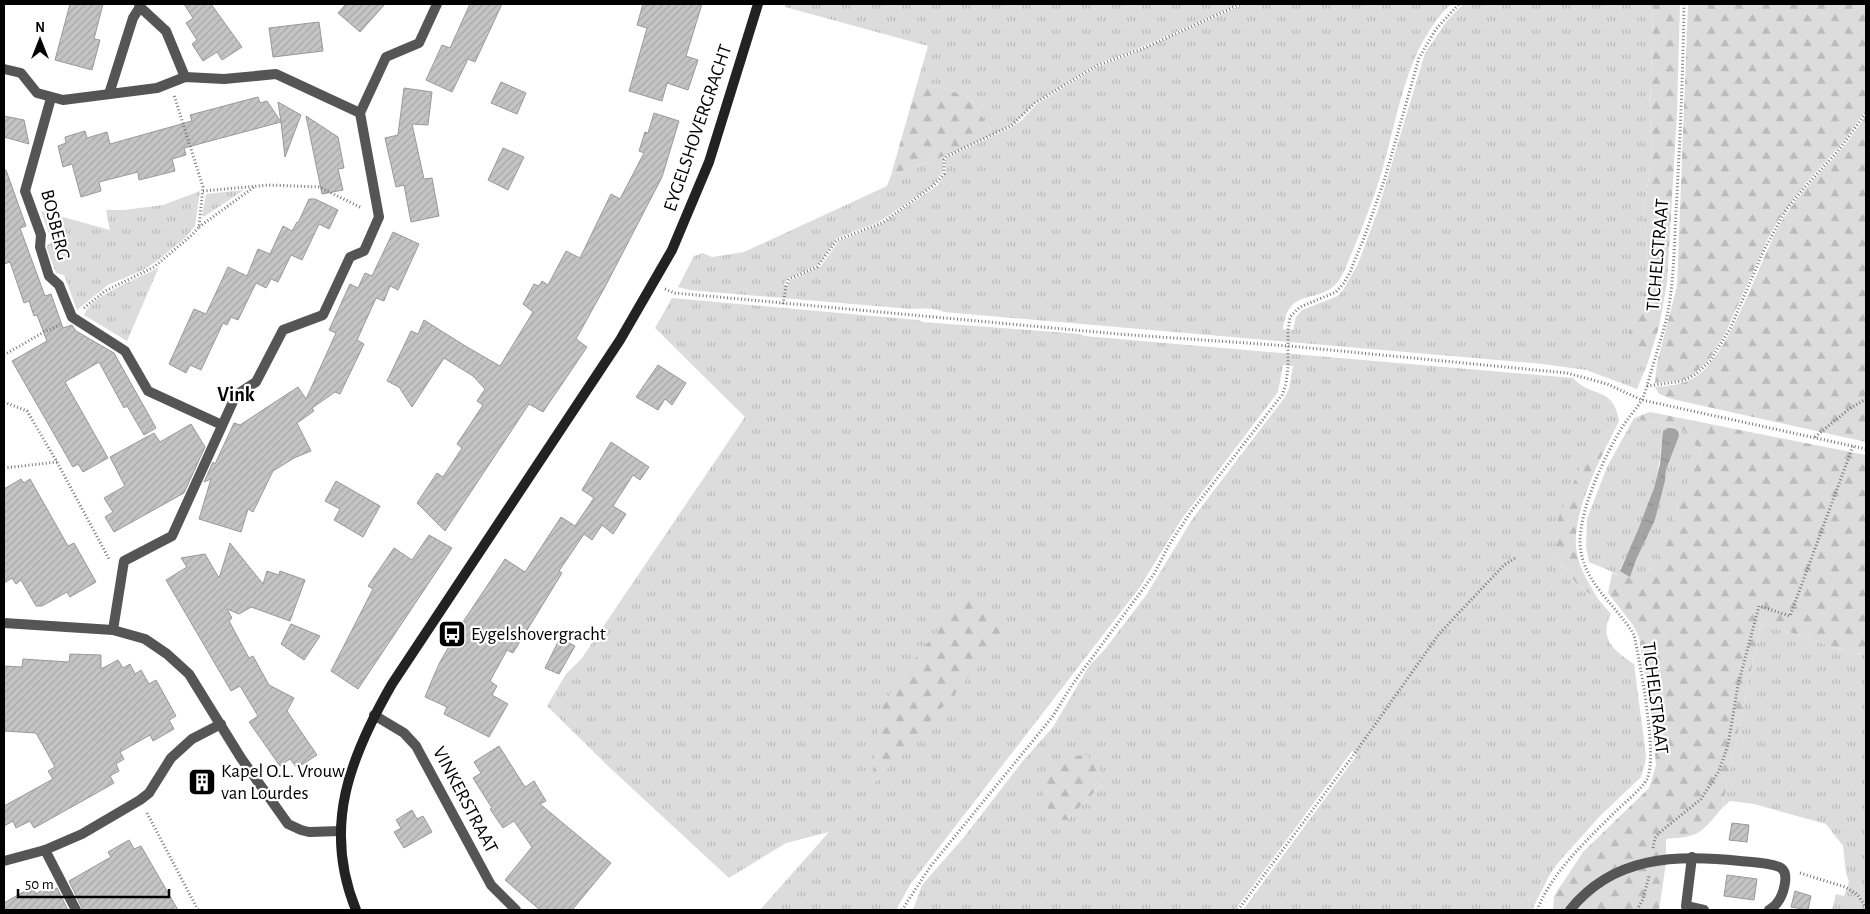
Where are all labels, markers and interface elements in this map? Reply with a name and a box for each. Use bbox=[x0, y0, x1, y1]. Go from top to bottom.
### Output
north arrow bbox=[15, 15, 65, 65]
text: N bbox=[35, 21, 45, 35]
street label: EYGELSHOVERGRACHT bbox=[660, 42, 736, 214]
street label: BOSBERG bbox=[37, 188, 73, 262]
street label: TICHELSTRAAT bbox=[1644, 198, 1672, 312]
district label: Vink bbox=[217, 385, 255, 405]
bus stop icon: Eygelshovergracht bbox=[437, 619, 467, 649]
place label: Eygelshovergracht bbox=[471, 625, 606, 644]
street label: TICHELSTRAAT bbox=[1639, 641, 1671, 755]
street label: VINKERSTRAAT bbox=[429, 744, 501, 856]
place label: Kapel O.L. Vrouw van Lourdes bbox=[221, 762, 345, 803]
building icon: Kapel O.L. Vrouw van Lourdes bbox=[187, 767, 217, 797]
scale bar bbox=[18, 866, 169, 898]
text: 50 m bbox=[25, 877, 54, 892]

